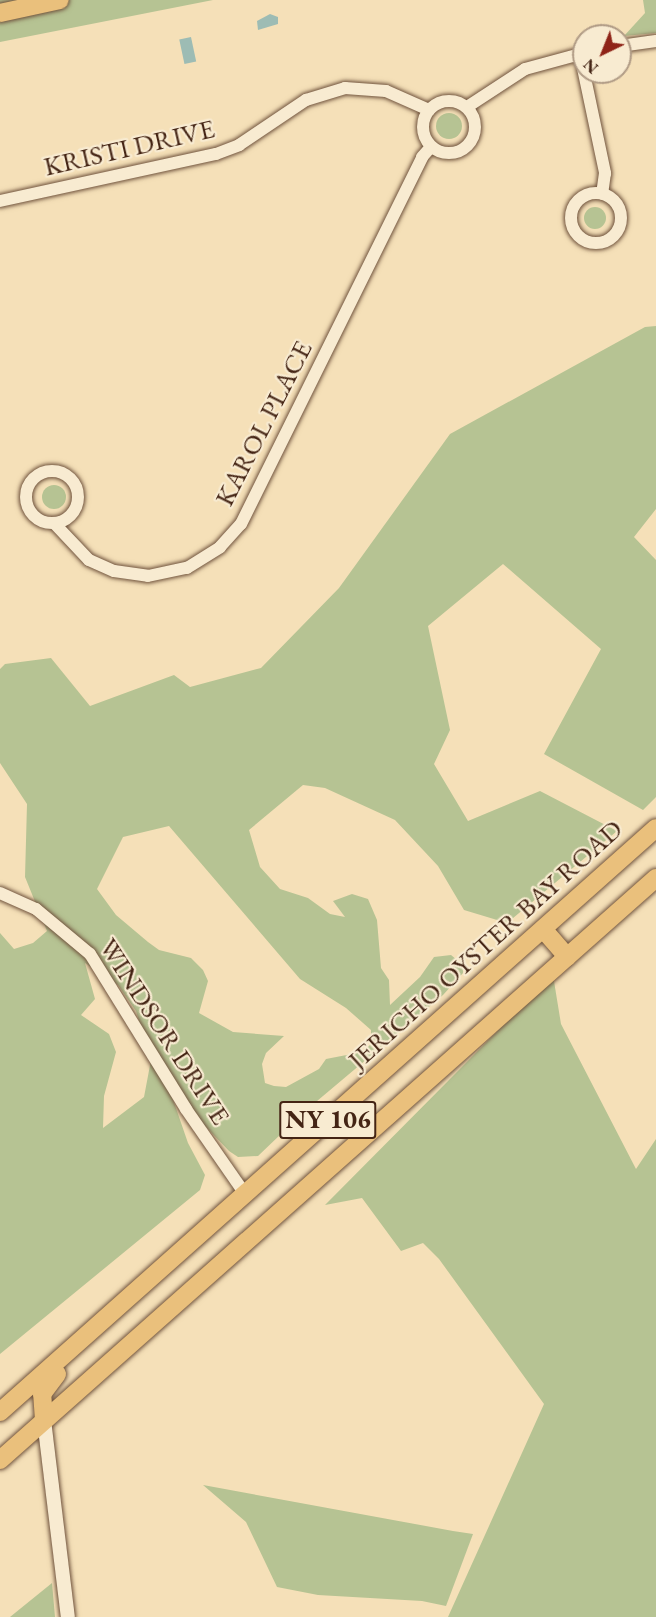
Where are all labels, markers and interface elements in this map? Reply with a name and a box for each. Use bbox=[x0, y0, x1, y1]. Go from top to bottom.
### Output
north arrow bbox=[572, 24, 632, 84]
text: N bbox=[579, 54, 603, 78]
street label: KRISTI DRIVE bbox=[40, 112, 218, 182]
street label: KAROL PLACE bbox=[207, 335, 319, 511]
street label: JERICHO OYSTER BAY ROAD bbox=[341, 812, 629, 1076]
street label: WINDSOR DRIVE bbox=[93, 932, 237, 1130]
road number: NY 106 bbox=[278, 1097, 378, 1143]

